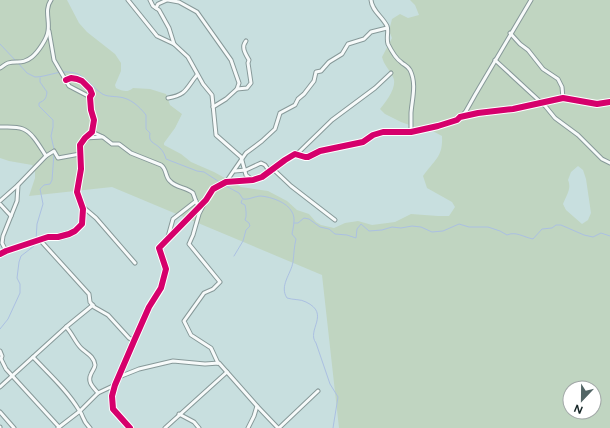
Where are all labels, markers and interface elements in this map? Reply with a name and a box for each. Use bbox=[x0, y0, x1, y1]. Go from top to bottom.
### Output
north arrow bbox=[562, 380, 602, 420]
text: N bbox=[572, 401, 585, 416]

